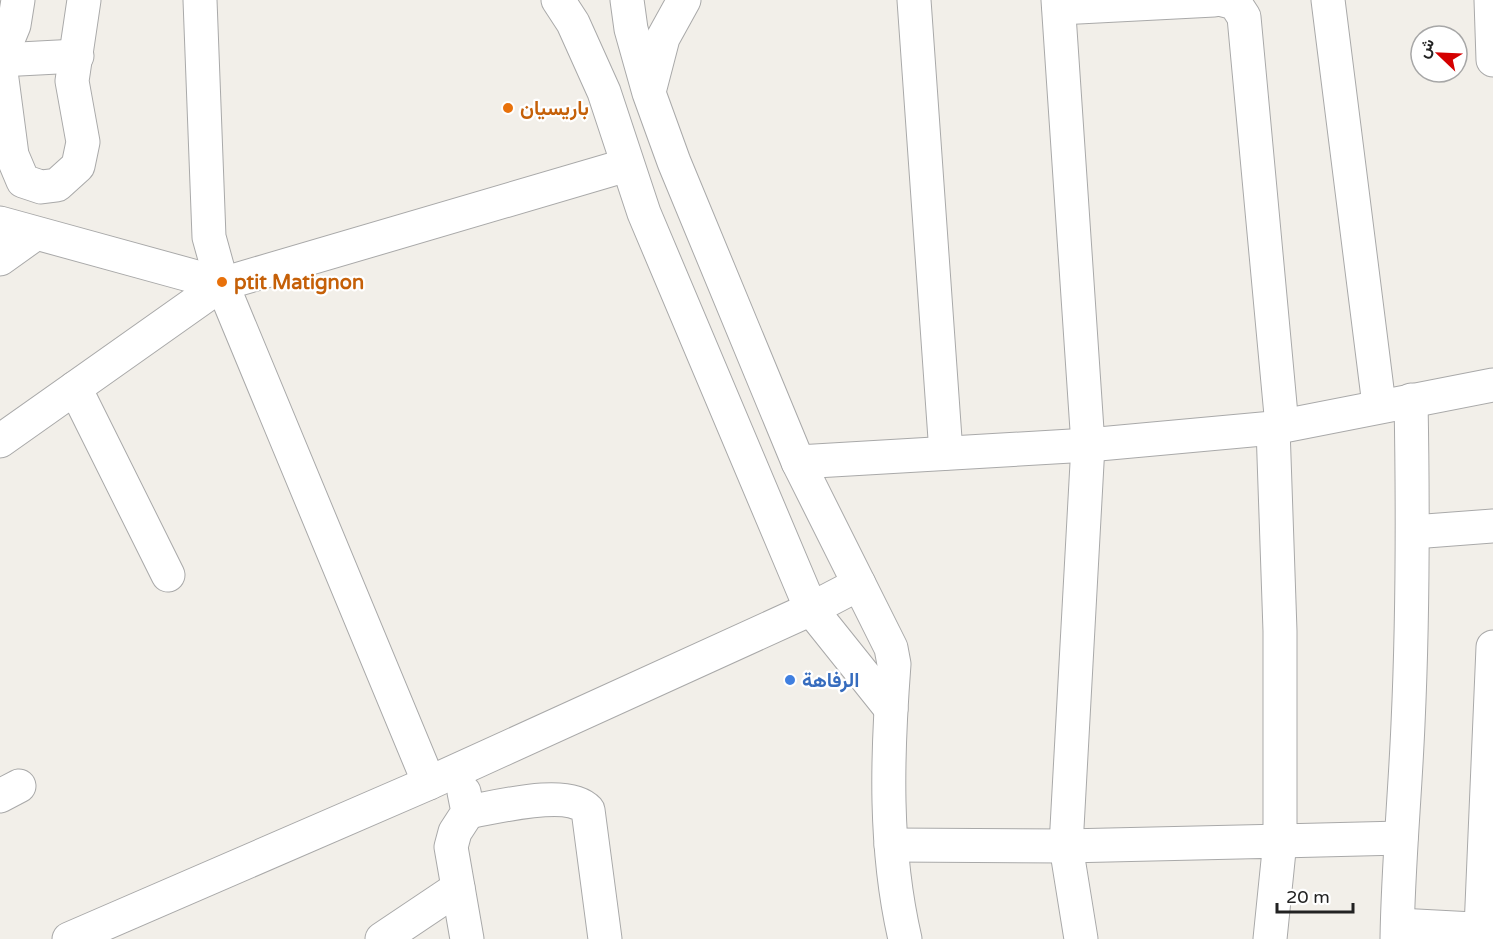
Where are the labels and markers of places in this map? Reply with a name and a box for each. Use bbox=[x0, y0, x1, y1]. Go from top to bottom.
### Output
place label: باريسيان bbox=[520, 97, 589, 121]
marker: باريسيان bbox=[501, 101, 515, 115]
place label: ptit Matignon bbox=[234, 271, 364, 295]
marker: ptit Matignon bbox=[215, 275, 229, 289]
place label: الرفاهة bbox=[802, 669, 859, 693]
marker: الرفاهة bbox=[783, 673, 797, 687]

